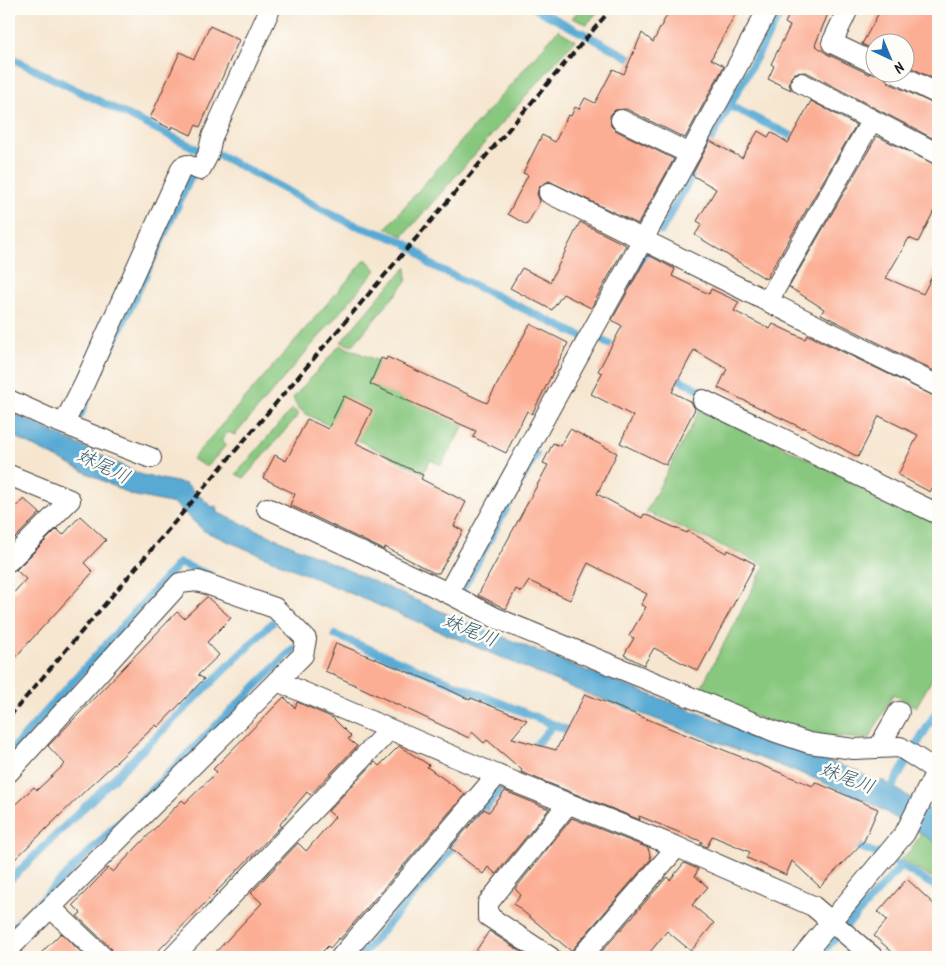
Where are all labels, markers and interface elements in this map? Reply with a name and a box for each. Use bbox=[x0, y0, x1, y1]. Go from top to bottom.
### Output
north arrow bbox=[864, 32, 914, 82]
text: N bbox=[887, 56, 909, 78]
water label: 妹尾川 bbox=[71, 441, 135, 493]
water label: 妹尾川 bbox=[438, 606, 502, 656]
water label: 妹尾川 bbox=[815, 755, 879, 803]

